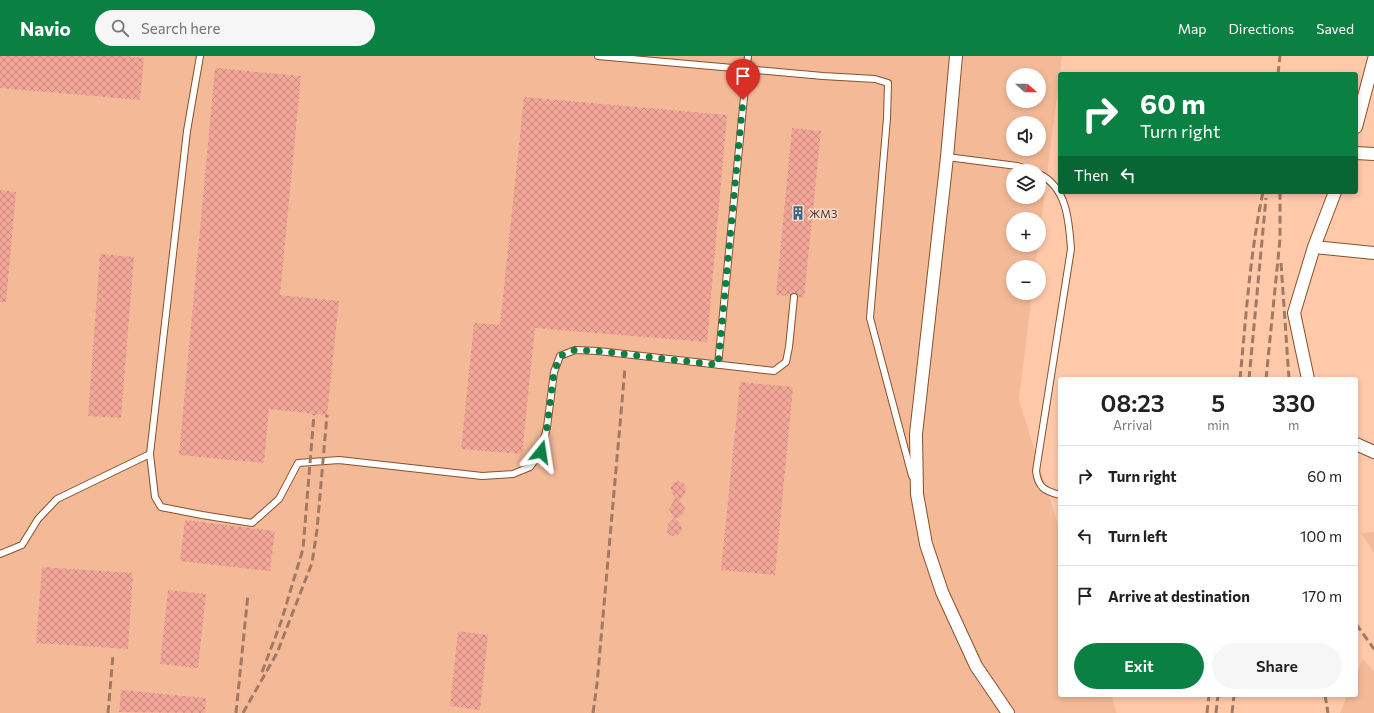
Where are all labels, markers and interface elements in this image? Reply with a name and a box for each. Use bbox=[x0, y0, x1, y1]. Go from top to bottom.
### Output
search box bbox=[95, 10, 375, 46]
text: Navio bbox=[20, 17, 71, 40]
icon: search bbox=[109, 17, 131, 39]
text: Search here bbox=[141, 19, 220, 37]
text: Map bbox=[1178, 20, 1207, 37]
text: Directions bbox=[1229, 20, 1294, 37]
text: Saved bbox=[1316, 20, 1354, 37]
pin bbox=[726, 59, 760, 100]
icon: arrive bbox=[732, 65, 754, 87]
north arrow bbox=[1006, 68, 1046, 108]
map controls bbox=[1006, 68, 1046, 300]
text: 60 m bbox=[1140, 86, 1206, 120]
icon: right bbox=[1074, 88, 1126, 140]
button: sound bbox=[1006, 116, 1046, 156]
text: Turn right bbox=[1140, 120, 1220, 142]
button: layers bbox=[1006, 164, 1046, 204]
icon: left bbox=[1117, 164, 1139, 186]
text: Then bbox=[1074, 166, 1109, 184]
building icon: ЖМЗ bbox=[790, 205, 806, 221]
place label: ЖМЗ bbox=[809, 207, 837, 220]
button: + bbox=[1006, 212, 1046, 252]
button: − bbox=[1006, 260, 1046, 300]
text: 08:23 bbox=[1101, 388, 1165, 417]
text: 5 bbox=[1211, 388, 1225, 417]
text: 330 bbox=[1272, 388, 1315, 417]
text: Arrival bbox=[1113, 417, 1152, 433]
text: min bbox=[1207, 417, 1229, 433]
text: m bbox=[1288, 417, 1299, 433]
position arrow bbox=[520, 431, 562, 473]
icon: right bbox=[1074, 465, 1096, 487]
text: Turn right bbox=[1108, 467, 1177, 485]
text: 60 m bbox=[1307, 467, 1342, 485]
icon: left bbox=[1074, 525, 1096, 547]
text: Turn left bbox=[1108, 527, 1167, 545]
text: 100 m bbox=[1300, 527, 1342, 545]
icon: arrive bbox=[1074, 585, 1096, 607]
text: Arrive at destination bbox=[1108, 587, 1250, 605]
text: 170 m bbox=[1302, 587, 1342, 605]
button: Exit bbox=[1074, 643, 1204, 689]
button: Share bbox=[1212, 643, 1342, 689]

